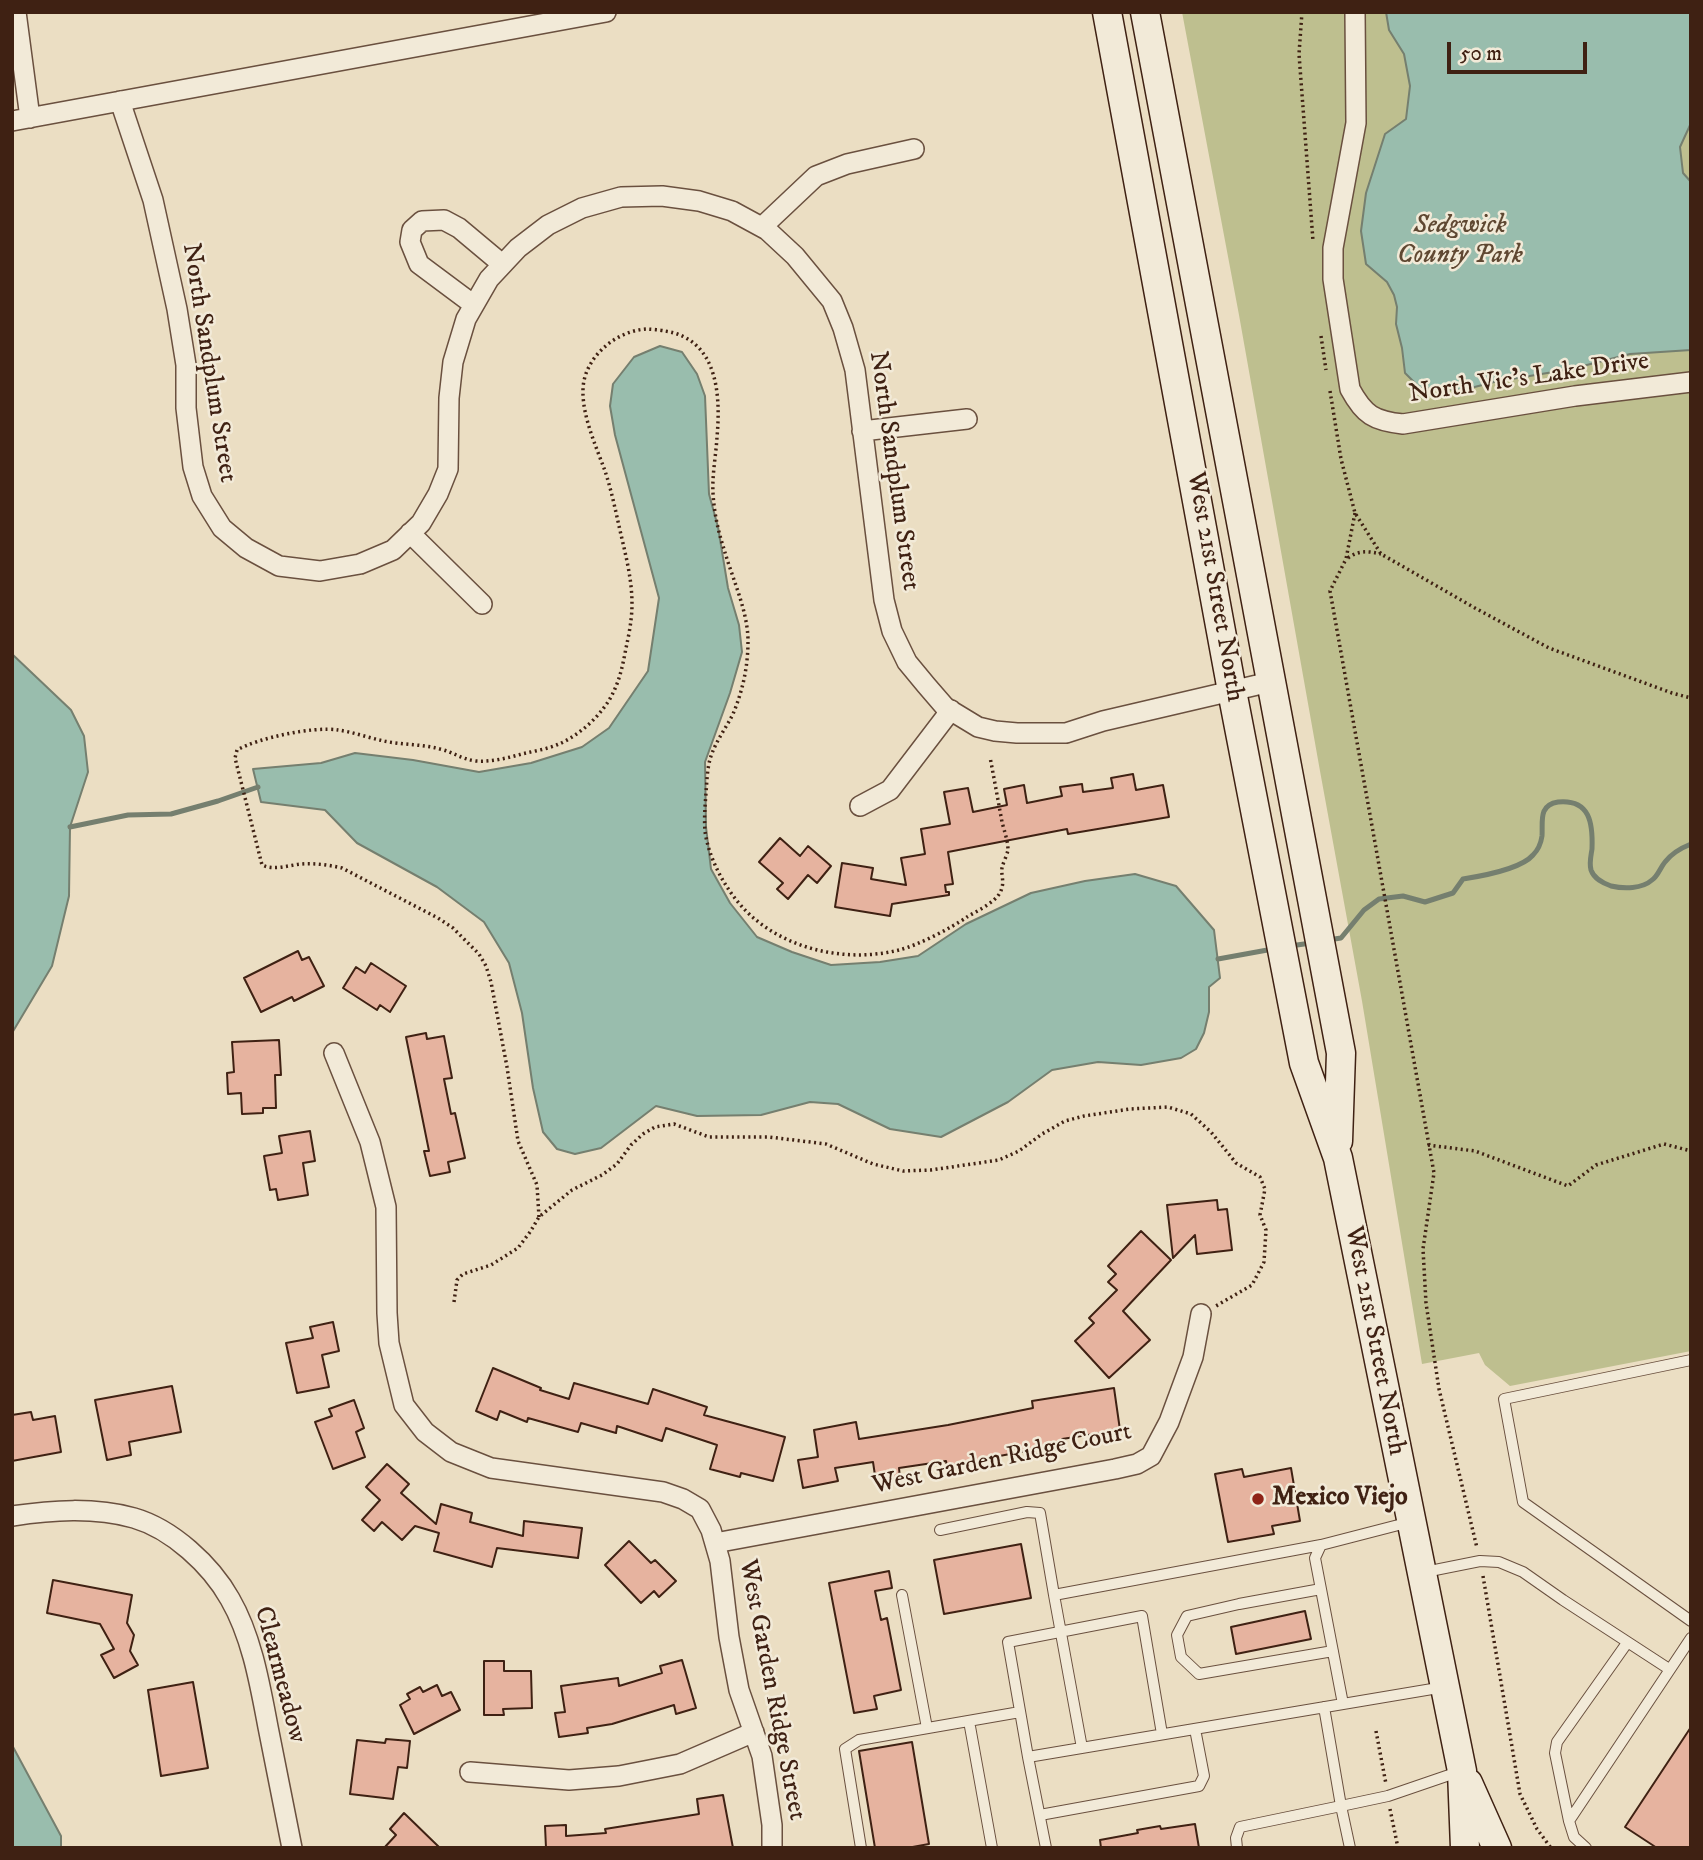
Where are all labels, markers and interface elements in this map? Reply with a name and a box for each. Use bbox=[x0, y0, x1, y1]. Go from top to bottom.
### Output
scale bar bbox=[1451, 28, 1591, 72]
text: 50 m bbox=[1460, 41, 1502, 67]
park label: Sedgwick County Park bbox=[1397, 211, 1523, 272]
street label: North Sandplum Street bbox=[174, 241, 242, 485]
street label: North Vic's Lake Drive bbox=[1407, 347, 1651, 411]
street label: North Sandplum Street bbox=[861, 349, 925, 593]
street label: West 21st Street North bbox=[1178, 470, 1250, 704]
street label: West 21st Street North bbox=[1336, 1224, 1412, 1458]
street label: West Garden Ridge Court bbox=[870, 1417, 1134, 1503]
place label: Mexico Viejo bbox=[1272, 1483, 1408, 1515]
marker: Mexico Viejo bbox=[1250, 1491, 1266, 1507]
street label: West Garden Ridge Street bbox=[730, 1557, 812, 1823]
street label: Clearmeadow bbox=[246, 1603, 312, 1747]

